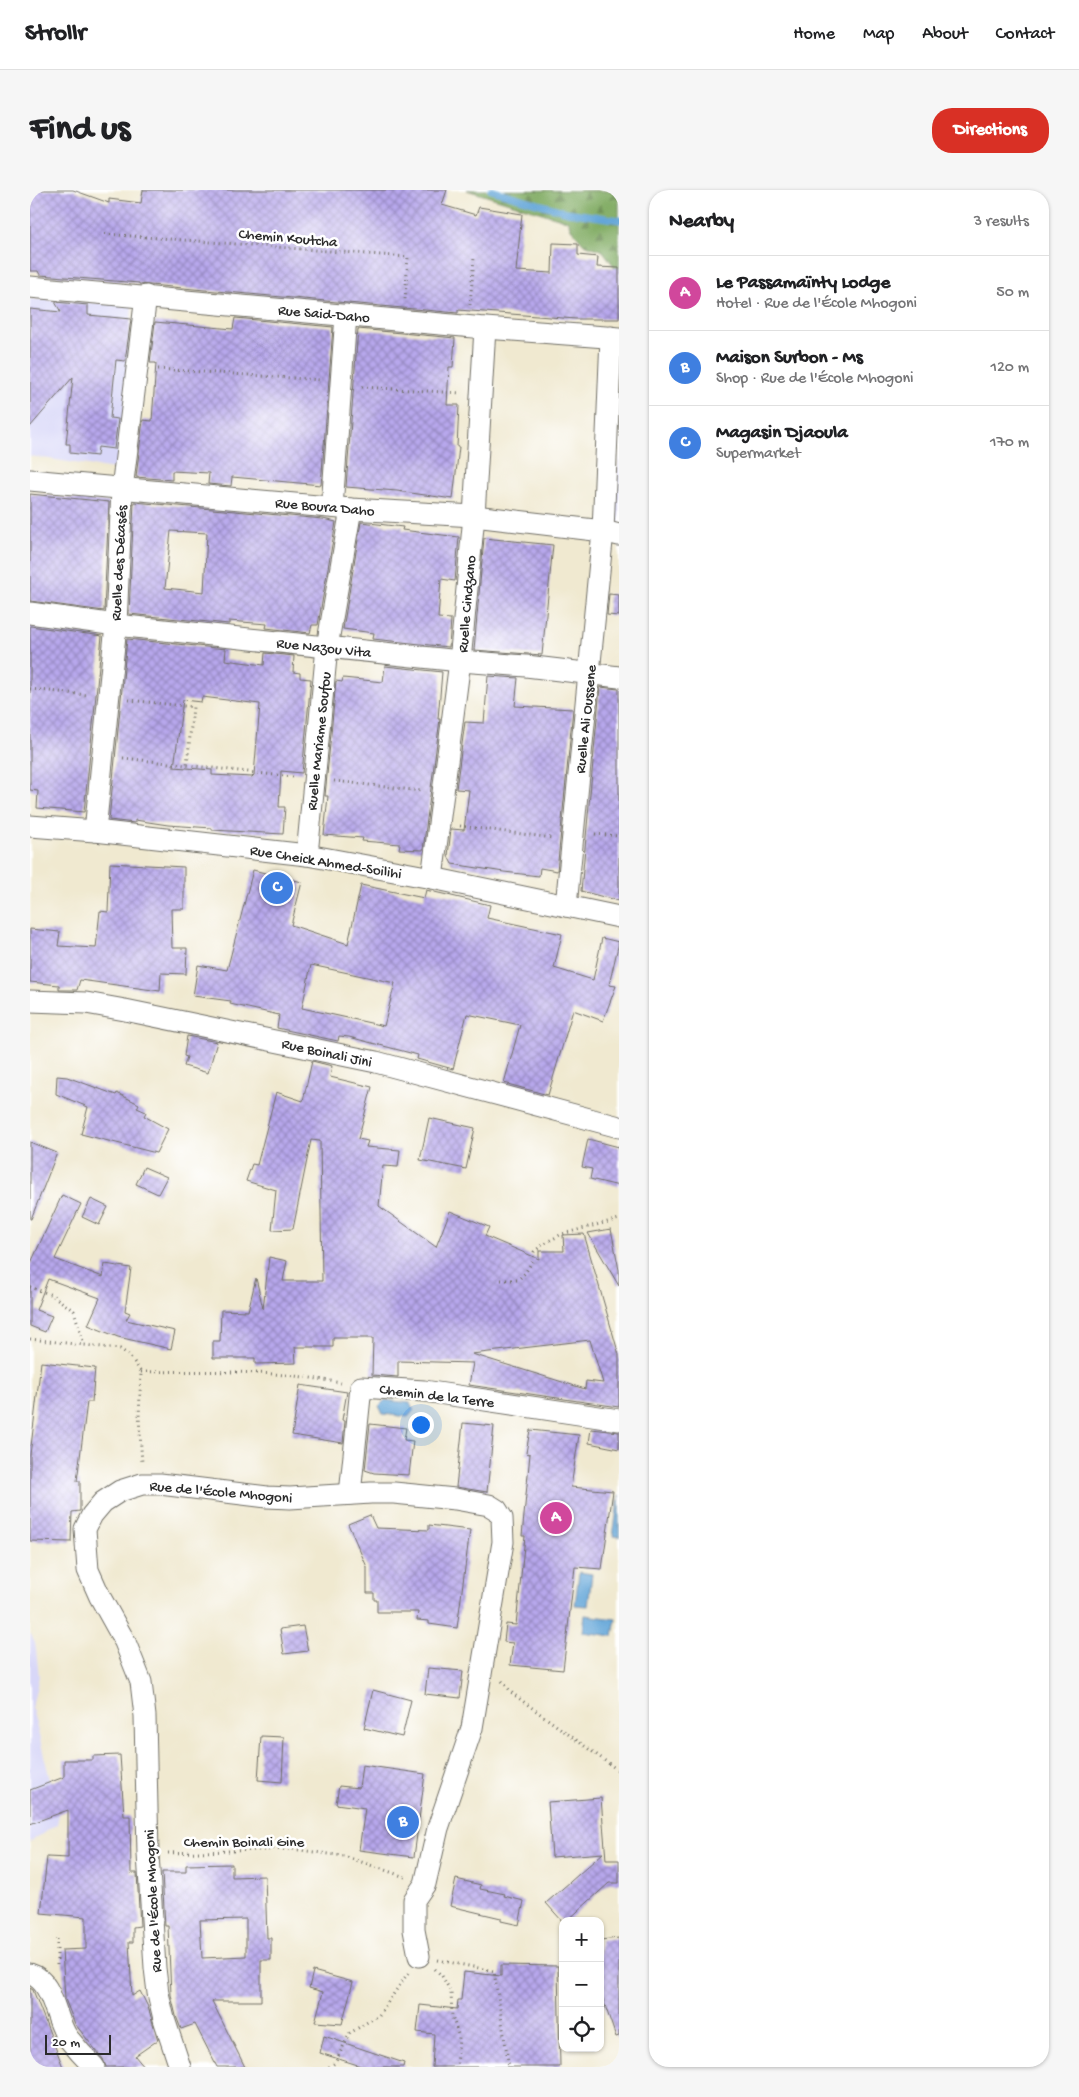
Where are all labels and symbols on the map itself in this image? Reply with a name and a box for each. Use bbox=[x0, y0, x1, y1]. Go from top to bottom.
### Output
street label: Chemin Koutcha bbox=[238, 226, 339, 252]
street label: Rue Said-Daho bbox=[277, 302, 371, 328]
street label: Rue Boura Daho bbox=[274, 495, 376, 521]
street label: Ruelle des Décasés bbox=[108, 504, 132, 621]
street label: Ruelle Cindzano bbox=[455, 555, 481, 654]
street label: Rue Nazou Vita bbox=[275, 635, 373, 663]
street label: Ruelle Ali Oussene bbox=[572, 664, 602, 774]
street label: Ruelle Mariame Soufou bbox=[304, 671, 336, 811]
street label: Rue Cheick Ahmed-Soilihi bbox=[249, 842, 403, 884]
pin: C bbox=[261, 869, 293, 907]
street label: Rue Boinali Jini bbox=[280, 1036, 373, 1072]
street label: Chemin de la Terre bbox=[378, 1381, 495, 1413]
your location bbox=[408, 1412, 434, 1438]
street label: Rue de l'École Mhogoni bbox=[149, 1478, 293, 1508]
pin: A bbox=[540, 1499, 572, 1537]
pin: B bbox=[387, 1803, 419, 1841]
street label: Rue de l'École Mhogoni bbox=[141, 1829, 167, 1973]
street label: Chemin Boinali Gine bbox=[184, 1834, 304, 1852]
scale bar bbox=[45, 2032, 111, 2055]

